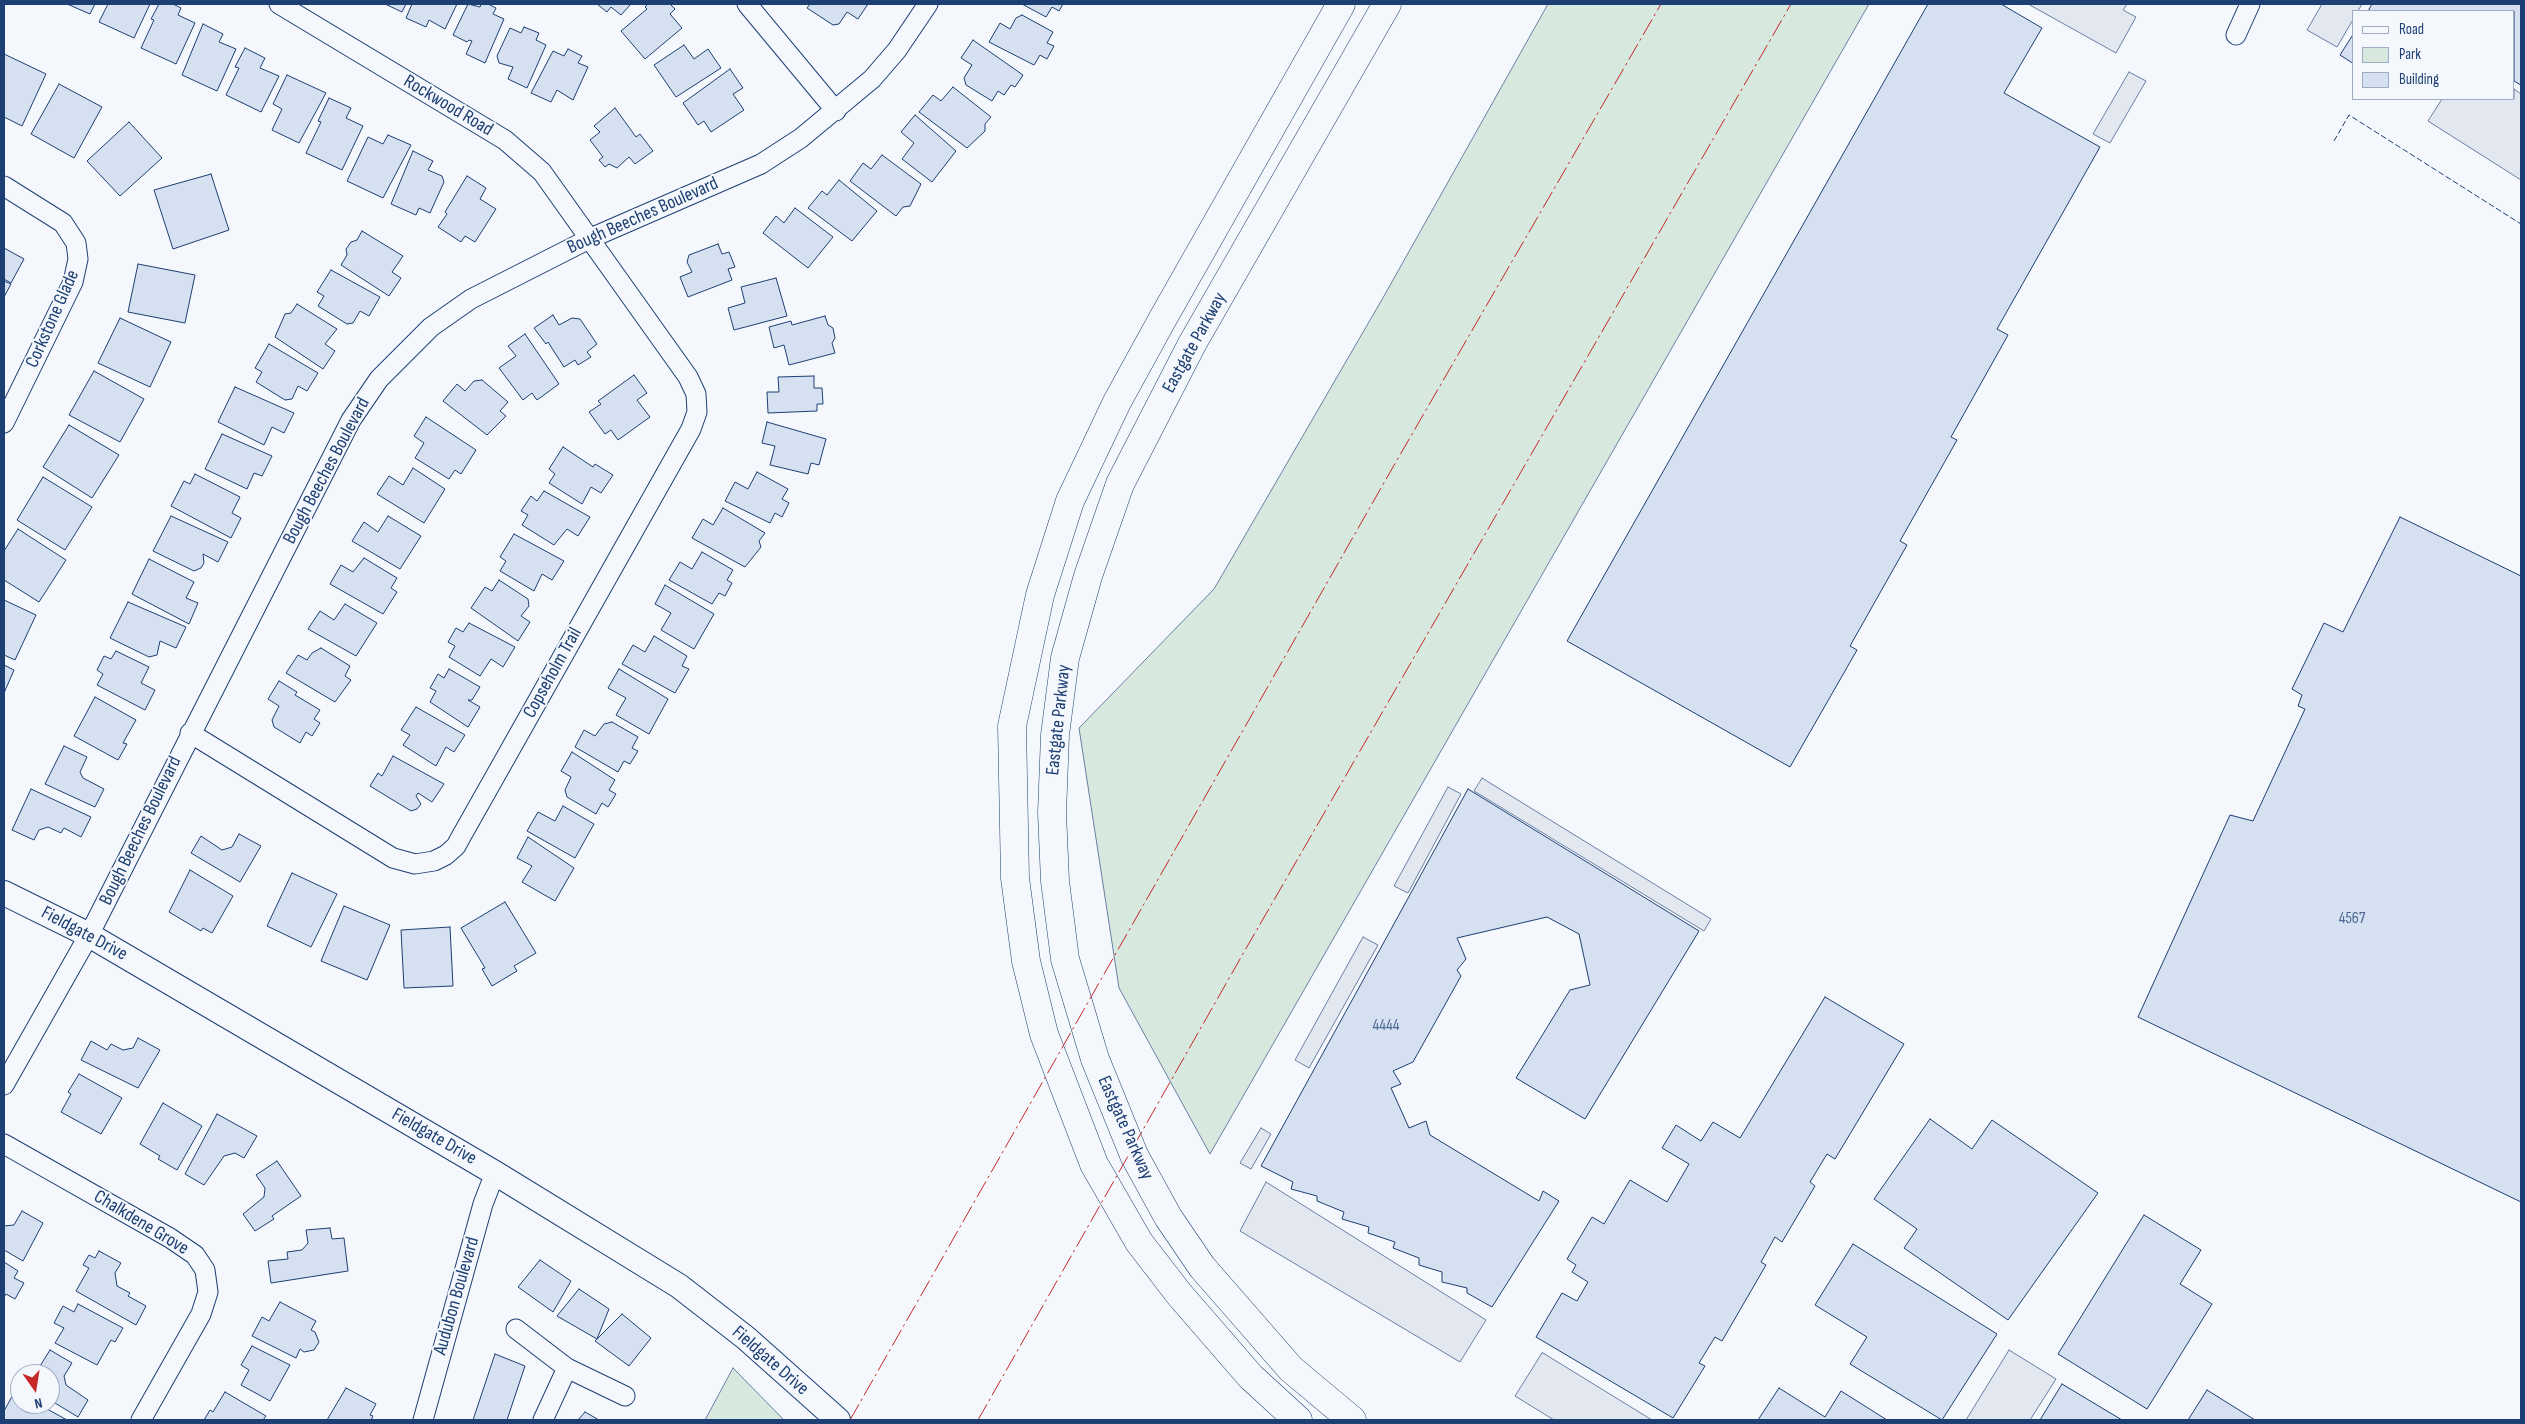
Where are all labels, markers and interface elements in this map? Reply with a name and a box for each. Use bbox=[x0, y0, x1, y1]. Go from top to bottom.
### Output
legend bbox=[2352, 10, 2515, 100]
text: Road bbox=[2399, 20, 2424, 39]
text: Park bbox=[2399, 45, 2421, 64]
street label: Rockwood Road bbox=[399, 70, 497, 142]
text: Building bbox=[2399, 70, 2439, 89]
street label: Bough Beeches Boulevard bbox=[564, 172, 722, 260]
street label: Corkstone Glade bbox=[21, 267, 85, 371]
street label: Eastgate Parkway bbox=[1158, 289, 1232, 397]
street label: Bough Beeches Boulevard bbox=[279, 394, 375, 548]
street label: Copseholm Trail bbox=[519, 624, 587, 722]
street label: Eastgate Parkway bbox=[1042, 664, 1076, 776]
street label: Bough Beeches Boulevard bbox=[95, 753, 187, 909]
street label: Fieldgate Drive bbox=[37, 902, 131, 966]
house number: 4567 bbox=[2339, 909, 2365, 929]
house number: 4444 bbox=[1373, 1016, 1399, 1036]
street label: Eastgate Parkway bbox=[1092, 1073, 1158, 1183]
street label: Fieldgate Drive bbox=[387, 1104, 481, 1170]
street label: Chalkdene Grove bbox=[89, 1186, 193, 1260]
street label: Audubon Boulevard bbox=[429, 1234, 485, 1358]
street label: Fieldgate Drive bbox=[727, 1321, 813, 1401]
north arrow bbox=[10, 1364, 60, 1414]
text: N bbox=[33, 1394, 44, 1412]

